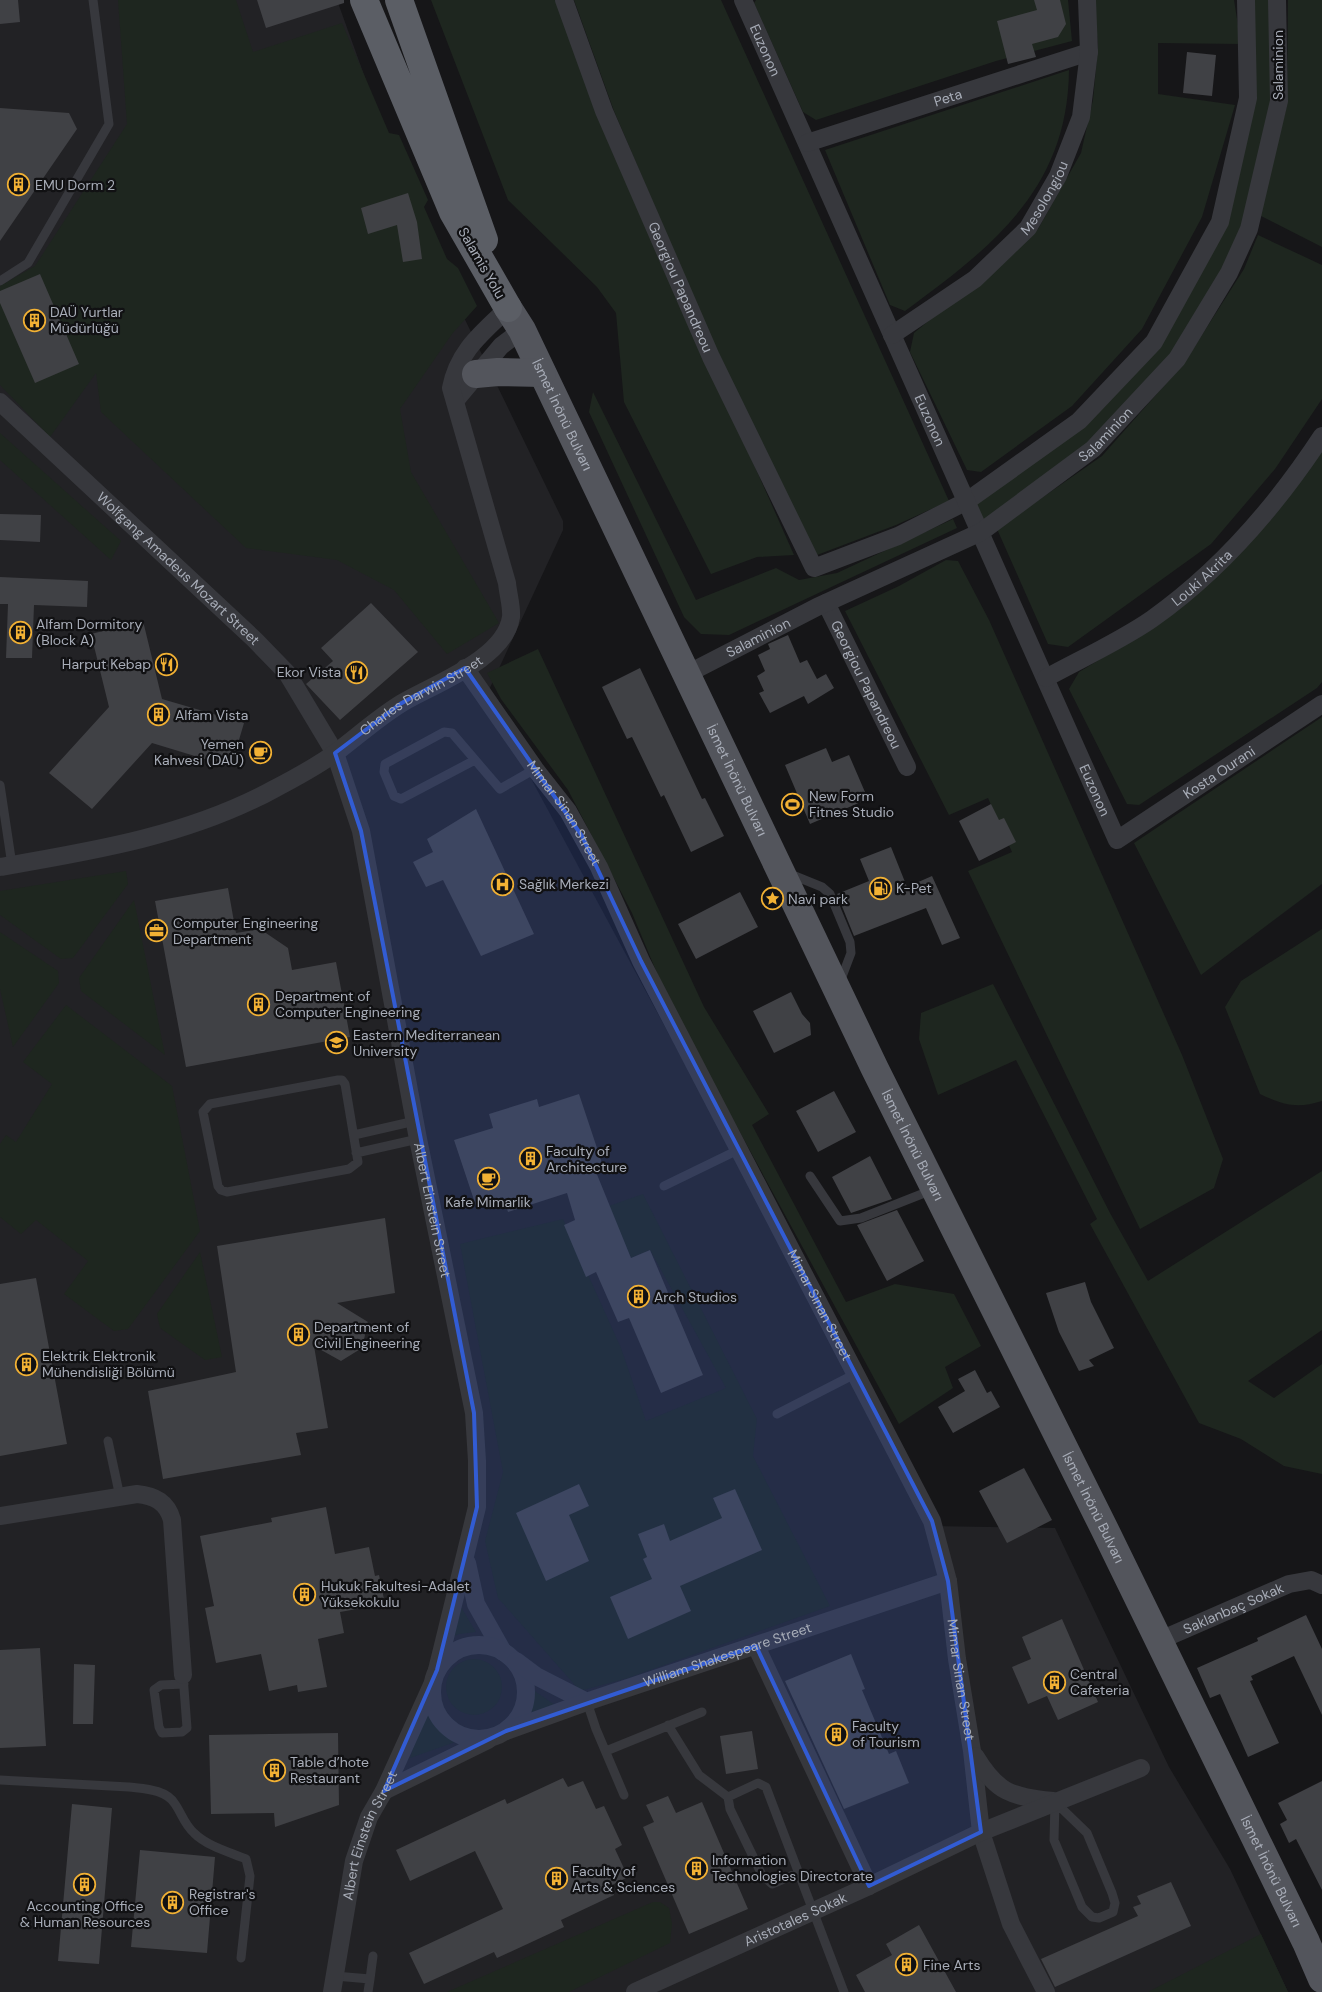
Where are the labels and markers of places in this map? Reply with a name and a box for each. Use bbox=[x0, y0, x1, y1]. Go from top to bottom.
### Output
building icon: EMU Dorm 2 bbox=[7, 173, 31, 197]
place label: EMU Dorm 2 bbox=[35, 176, 115, 194]
place label: DAÜ Yurtlar Müdürlüğü bbox=[50, 303, 123, 337]
building icon: DAÜ Yurtlar Müdürlüğü bbox=[22, 308, 46, 332]
place label: Alfam Dormitory (Block A) bbox=[36, 615, 142, 649]
building icon: Alfam Dormitory (Block A) bbox=[8, 620, 32, 644]
restaurant icon: Harput Kebap bbox=[155, 652, 179, 676]
place label: Harput Kebap bbox=[62, 655, 151, 673]
restaurant icon: Ekor Vista bbox=[345, 660, 369, 684]
place label: Ekor Vista bbox=[277, 663, 341, 681]
building icon: Alfam Vista bbox=[147, 703, 171, 727]
place label: Alfam Vista bbox=[175, 706, 248, 724]
place label: Yemen Kahvesi (DAÜ) bbox=[154, 735, 244, 769]
cafe icon: Yemen Kahvesi (DAÜ) bbox=[248, 740, 272, 764]
place label: New Form Fitnes Studio bbox=[809, 787, 894, 821]
sports icon: New Form Fitnes Studio bbox=[781, 792, 805, 816]
hospital icon: Sağlık Merkezi bbox=[491, 872, 515, 896]
place label: Sağlık Merkezi bbox=[519, 875, 609, 893]
fuel station icon: K-Pet bbox=[868, 876, 892, 900]
place label: K-Pet bbox=[896, 879, 932, 897]
place icon: Navi park bbox=[760, 887, 784, 911]
place label: Navi park bbox=[788, 890, 848, 908]
place label: Computer Engineering Department bbox=[173, 914, 318, 948]
office icon: Computer Engineering Department bbox=[145, 919, 169, 943]
place label: Department of Computer Engineering bbox=[275, 987, 420, 1021]
building icon: Department of Computer Engineering bbox=[247, 992, 271, 1016]
place label: Eastern Mediterranean University bbox=[353, 1026, 500, 1060]
school or university icon: Eastern Mediterranean University bbox=[325, 1031, 349, 1055]
place label: Faculty of Architecture bbox=[546, 1142, 627, 1176]
building icon: Faculty of Architecture bbox=[518, 1147, 542, 1171]
cafe icon: Kafe Mimarlik bbox=[476, 1167, 500, 1191]
place label: Kafe Mimarlik bbox=[445, 1193, 531, 1211]
building icon: Arch Studios bbox=[626, 1285, 650, 1309]
place label: Arch Studios bbox=[654, 1288, 737, 1306]
place label: Department of Civil Engineering bbox=[314, 1318, 421, 1352]
building icon: Department of Civil Engineering bbox=[286, 1323, 310, 1347]
place label: Elektrik Elektronik Mühendisliği Bölümü bbox=[42, 1347, 175, 1381]
building icon: Elektrik Elektronik Mühendisliği Bölümü bbox=[14, 1352, 38, 1376]
place label: Hukuk Fakultesi-Adalet Yüksekokulu bbox=[321, 1577, 470, 1611]
building icon: Hukuk Fakultesi-Adalet Yüksekokulu bbox=[293, 1582, 317, 1606]
place label: Central Cafeteria bbox=[1070, 1665, 1129, 1699]
building icon: Central Cafeteria bbox=[1042, 1670, 1066, 1694]
place label: Faculty of Tourism bbox=[852, 1717, 920, 1751]
building icon: Faculty of Tourism bbox=[824, 1722, 848, 1746]
place label: Table d’hote Restaurant bbox=[290, 1753, 369, 1787]
building icon: Table d’hote Restaurant bbox=[262, 1758, 286, 1782]
place label: Information Technologies Directorate bbox=[712, 1851, 873, 1885]
building icon: Information Technologies Directorate bbox=[684, 1856, 708, 1880]
place label: Faculty of Arts & Sciences bbox=[572, 1862, 675, 1896]
building icon: Faculty of Arts & Sciences bbox=[544, 1867, 568, 1891]
building icon: Accounting Office & Human Resources bbox=[73, 1872, 97, 1896]
place label: Registrar's Office bbox=[189, 1885, 255, 1919]
building icon: Registrar's Office bbox=[161, 1890, 185, 1914]
place label: Accounting Office & Human Resources bbox=[20, 1897, 150, 1931]
building icon: Fine Arts bbox=[895, 1953, 919, 1977]
place label: Fine Arts bbox=[923, 1956, 981, 1974]

